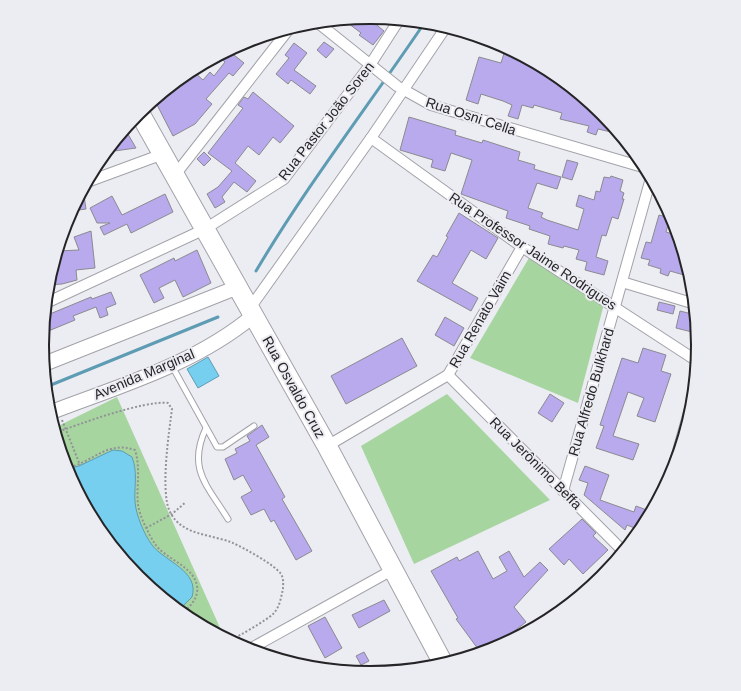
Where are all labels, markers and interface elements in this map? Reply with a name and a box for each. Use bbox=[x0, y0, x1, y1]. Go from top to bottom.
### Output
street label: Rua Pastor João Soren bbox=[275, 59, 377, 183]
street label: Rua Osni Cella bbox=[424, 94, 518, 138]
street label: Rua Professor Jaime Rodrigues bbox=[446, 189, 620, 313]
street label: Rua Renato Vaim bbox=[446, 268, 514, 370]
street label: Rua Alfredo Bulkhard bbox=[565, 326, 617, 458]
street label: Rua Osvaldo Cruz bbox=[259, 333, 329, 441]
street label: Avenida Marginal bbox=[91, 346, 197, 402]
street label: Rua Jerônimo Beffa bbox=[487, 414, 585, 512]

